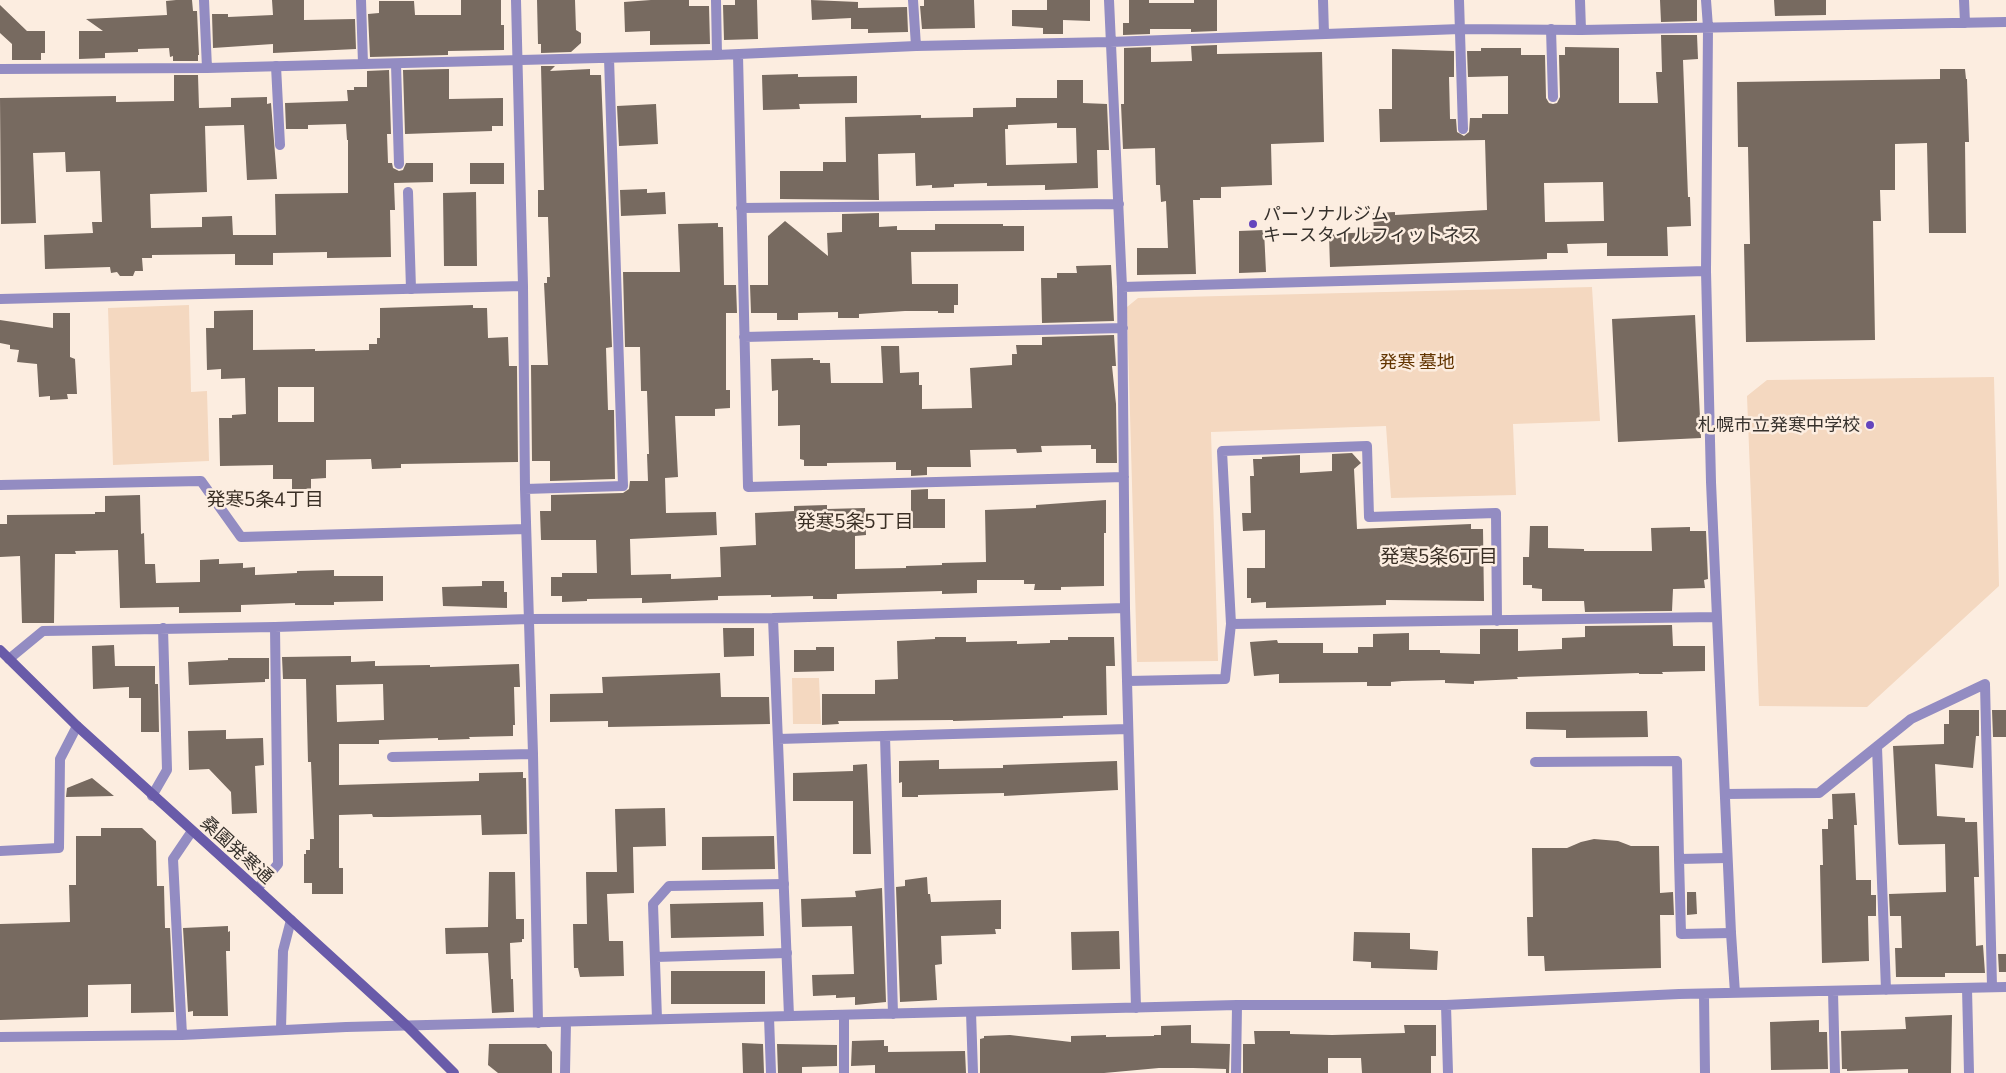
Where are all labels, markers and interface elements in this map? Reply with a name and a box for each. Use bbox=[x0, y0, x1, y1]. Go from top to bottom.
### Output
place label: パーソナルジム キースタイルフィットネス bbox=[1263, 203, 1479, 245]
marker: パーソナルジム キースタイルフィットネス bbox=[1247, 218, 1259, 230]
park label: 発寒 墓地 bbox=[1379, 351, 1455, 373]
place label: 札幌市立発寒中学校 bbox=[1698, 414, 1860, 436]
marker: 札幌市立発寒中学校 bbox=[1864, 419, 1876, 431]
district label: 発寒5条4丁目 bbox=[206, 489, 324, 511]
district label: 発寒5条5丁目 bbox=[797, 511, 913, 533]
district label: 発寒5条6丁目 bbox=[1380, 546, 1498, 568]
street label: 桑園発寒通 bbox=[196, 812, 278, 888]

